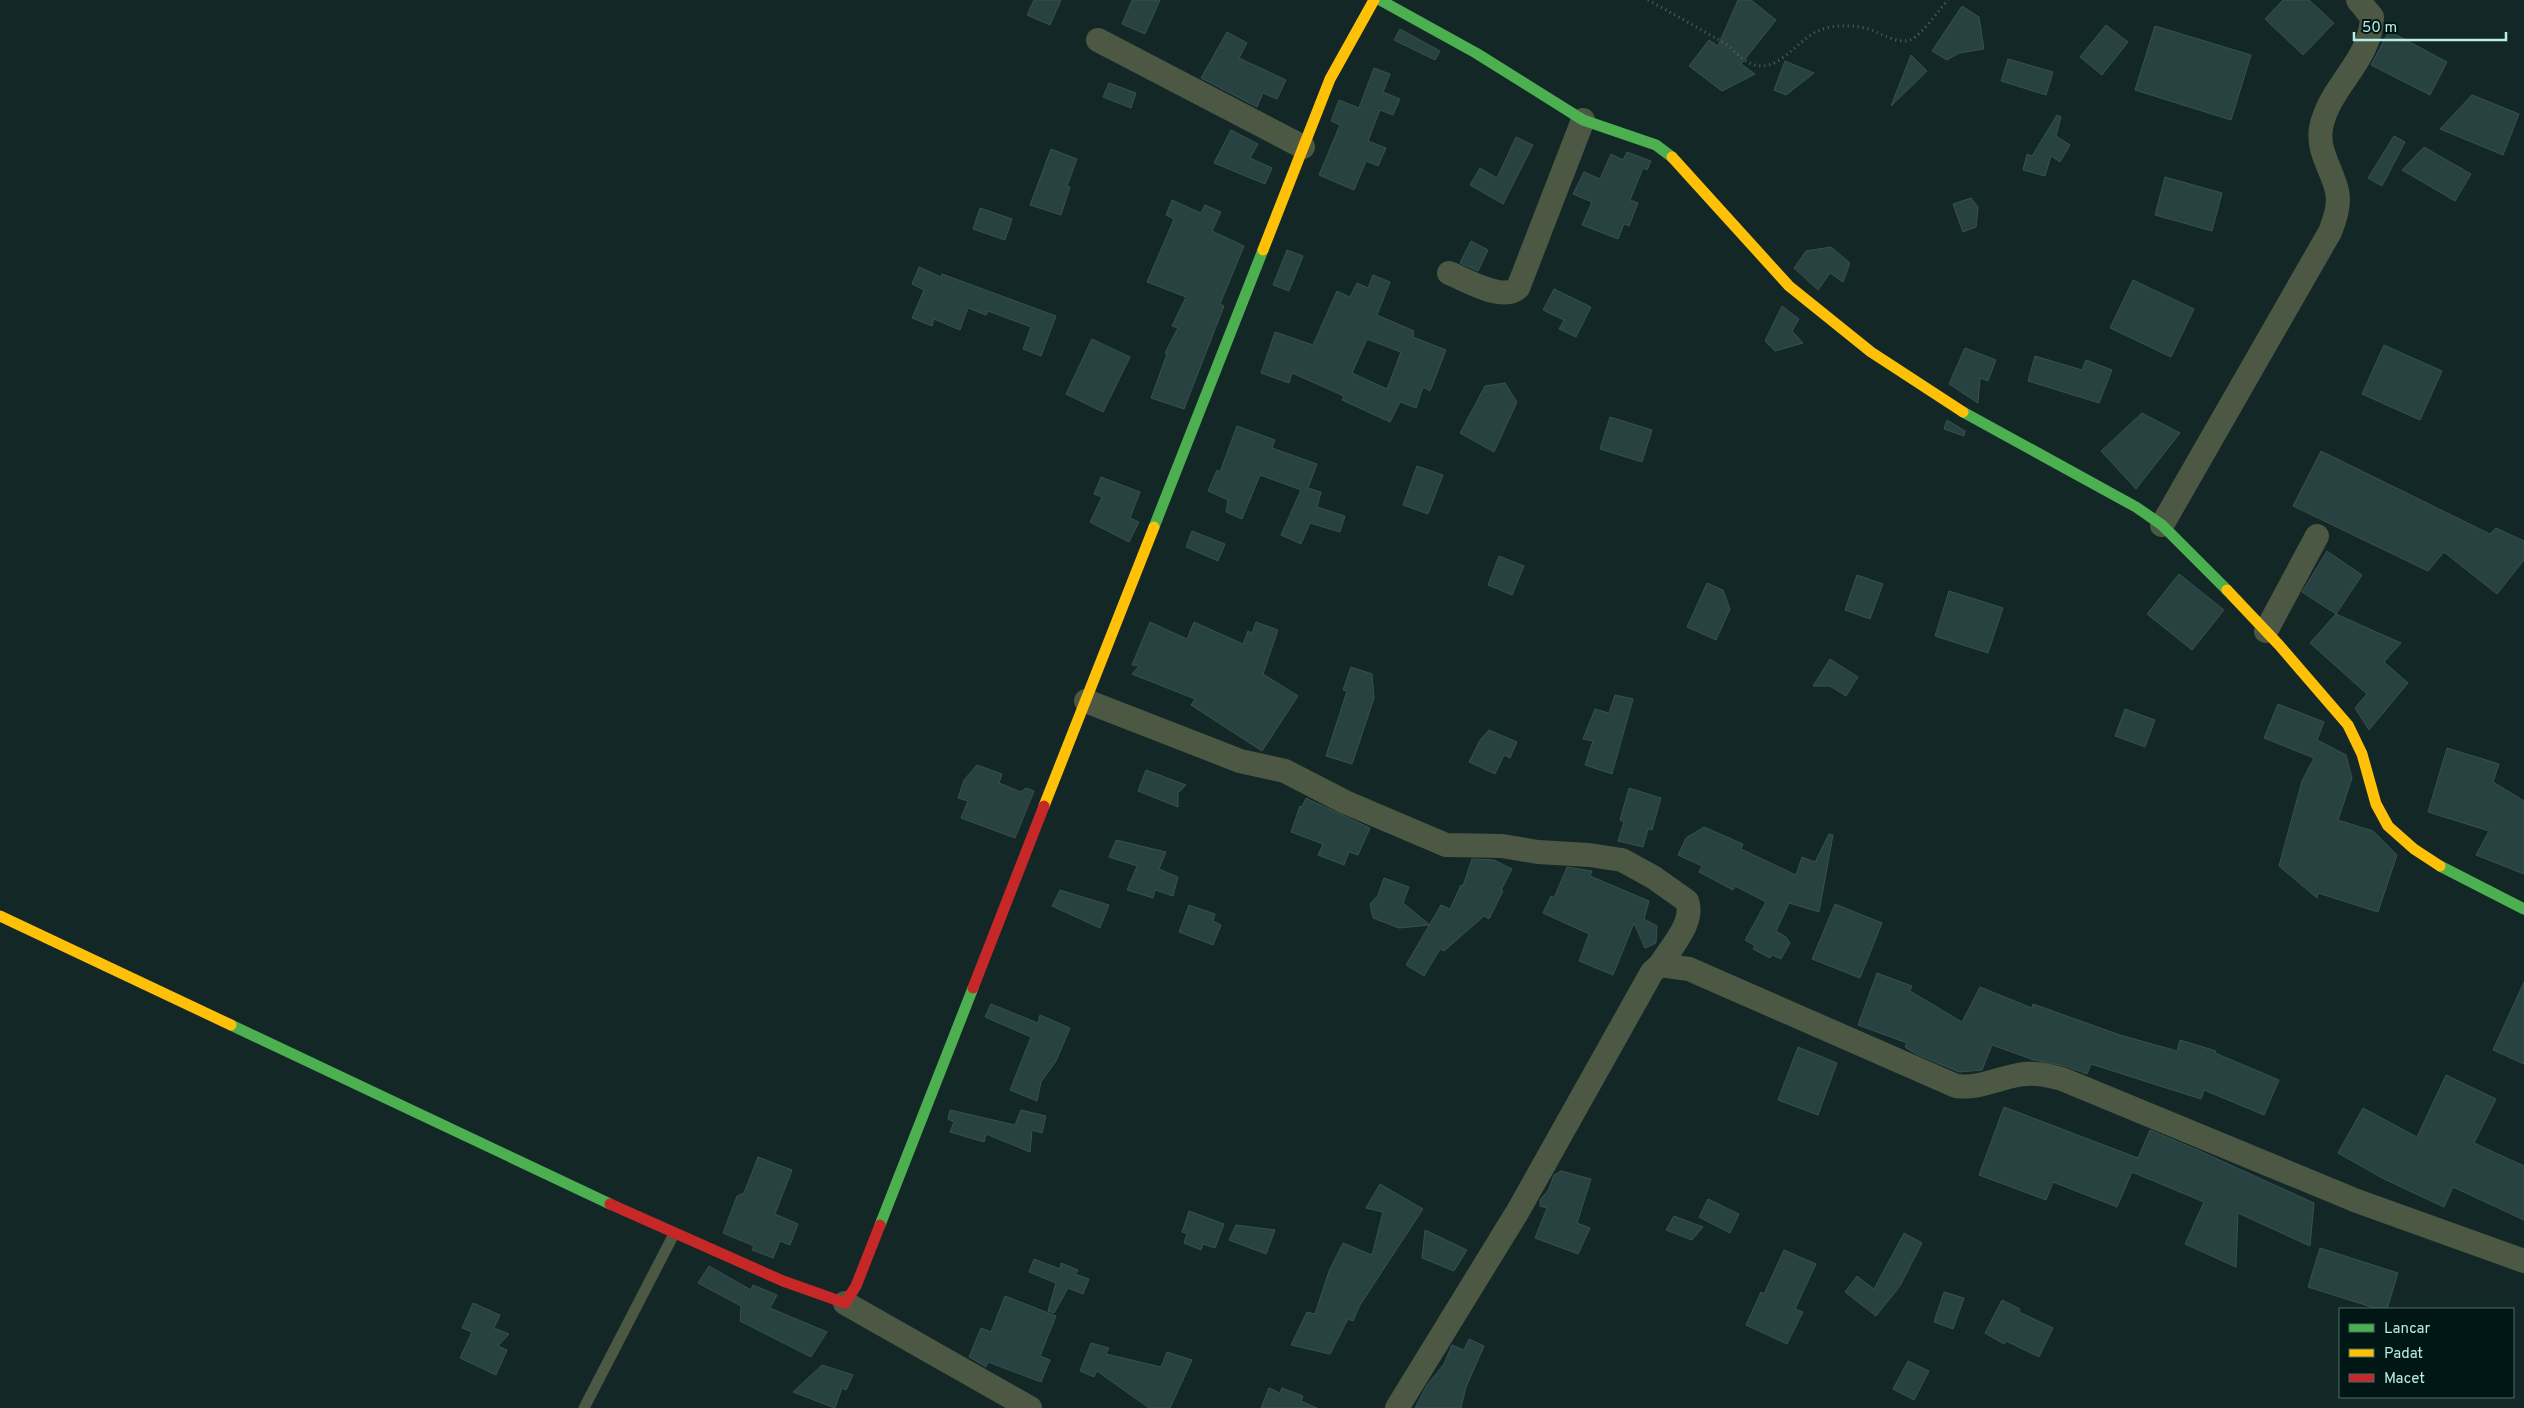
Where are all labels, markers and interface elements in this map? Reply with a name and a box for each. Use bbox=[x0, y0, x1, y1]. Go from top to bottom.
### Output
scale bar bbox=[2354, 10, 2506, 42]
text: 50 m bbox=[2362, 19, 2397, 38]
legend bbox=[2339, 1308, 2514, 1398]
text: Lancar bbox=[2384, 1320, 2431, 1339]
text: Padat bbox=[2384, 1345, 2423, 1364]
text: Macet bbox=[2384, 1370, 2425, 1389]

